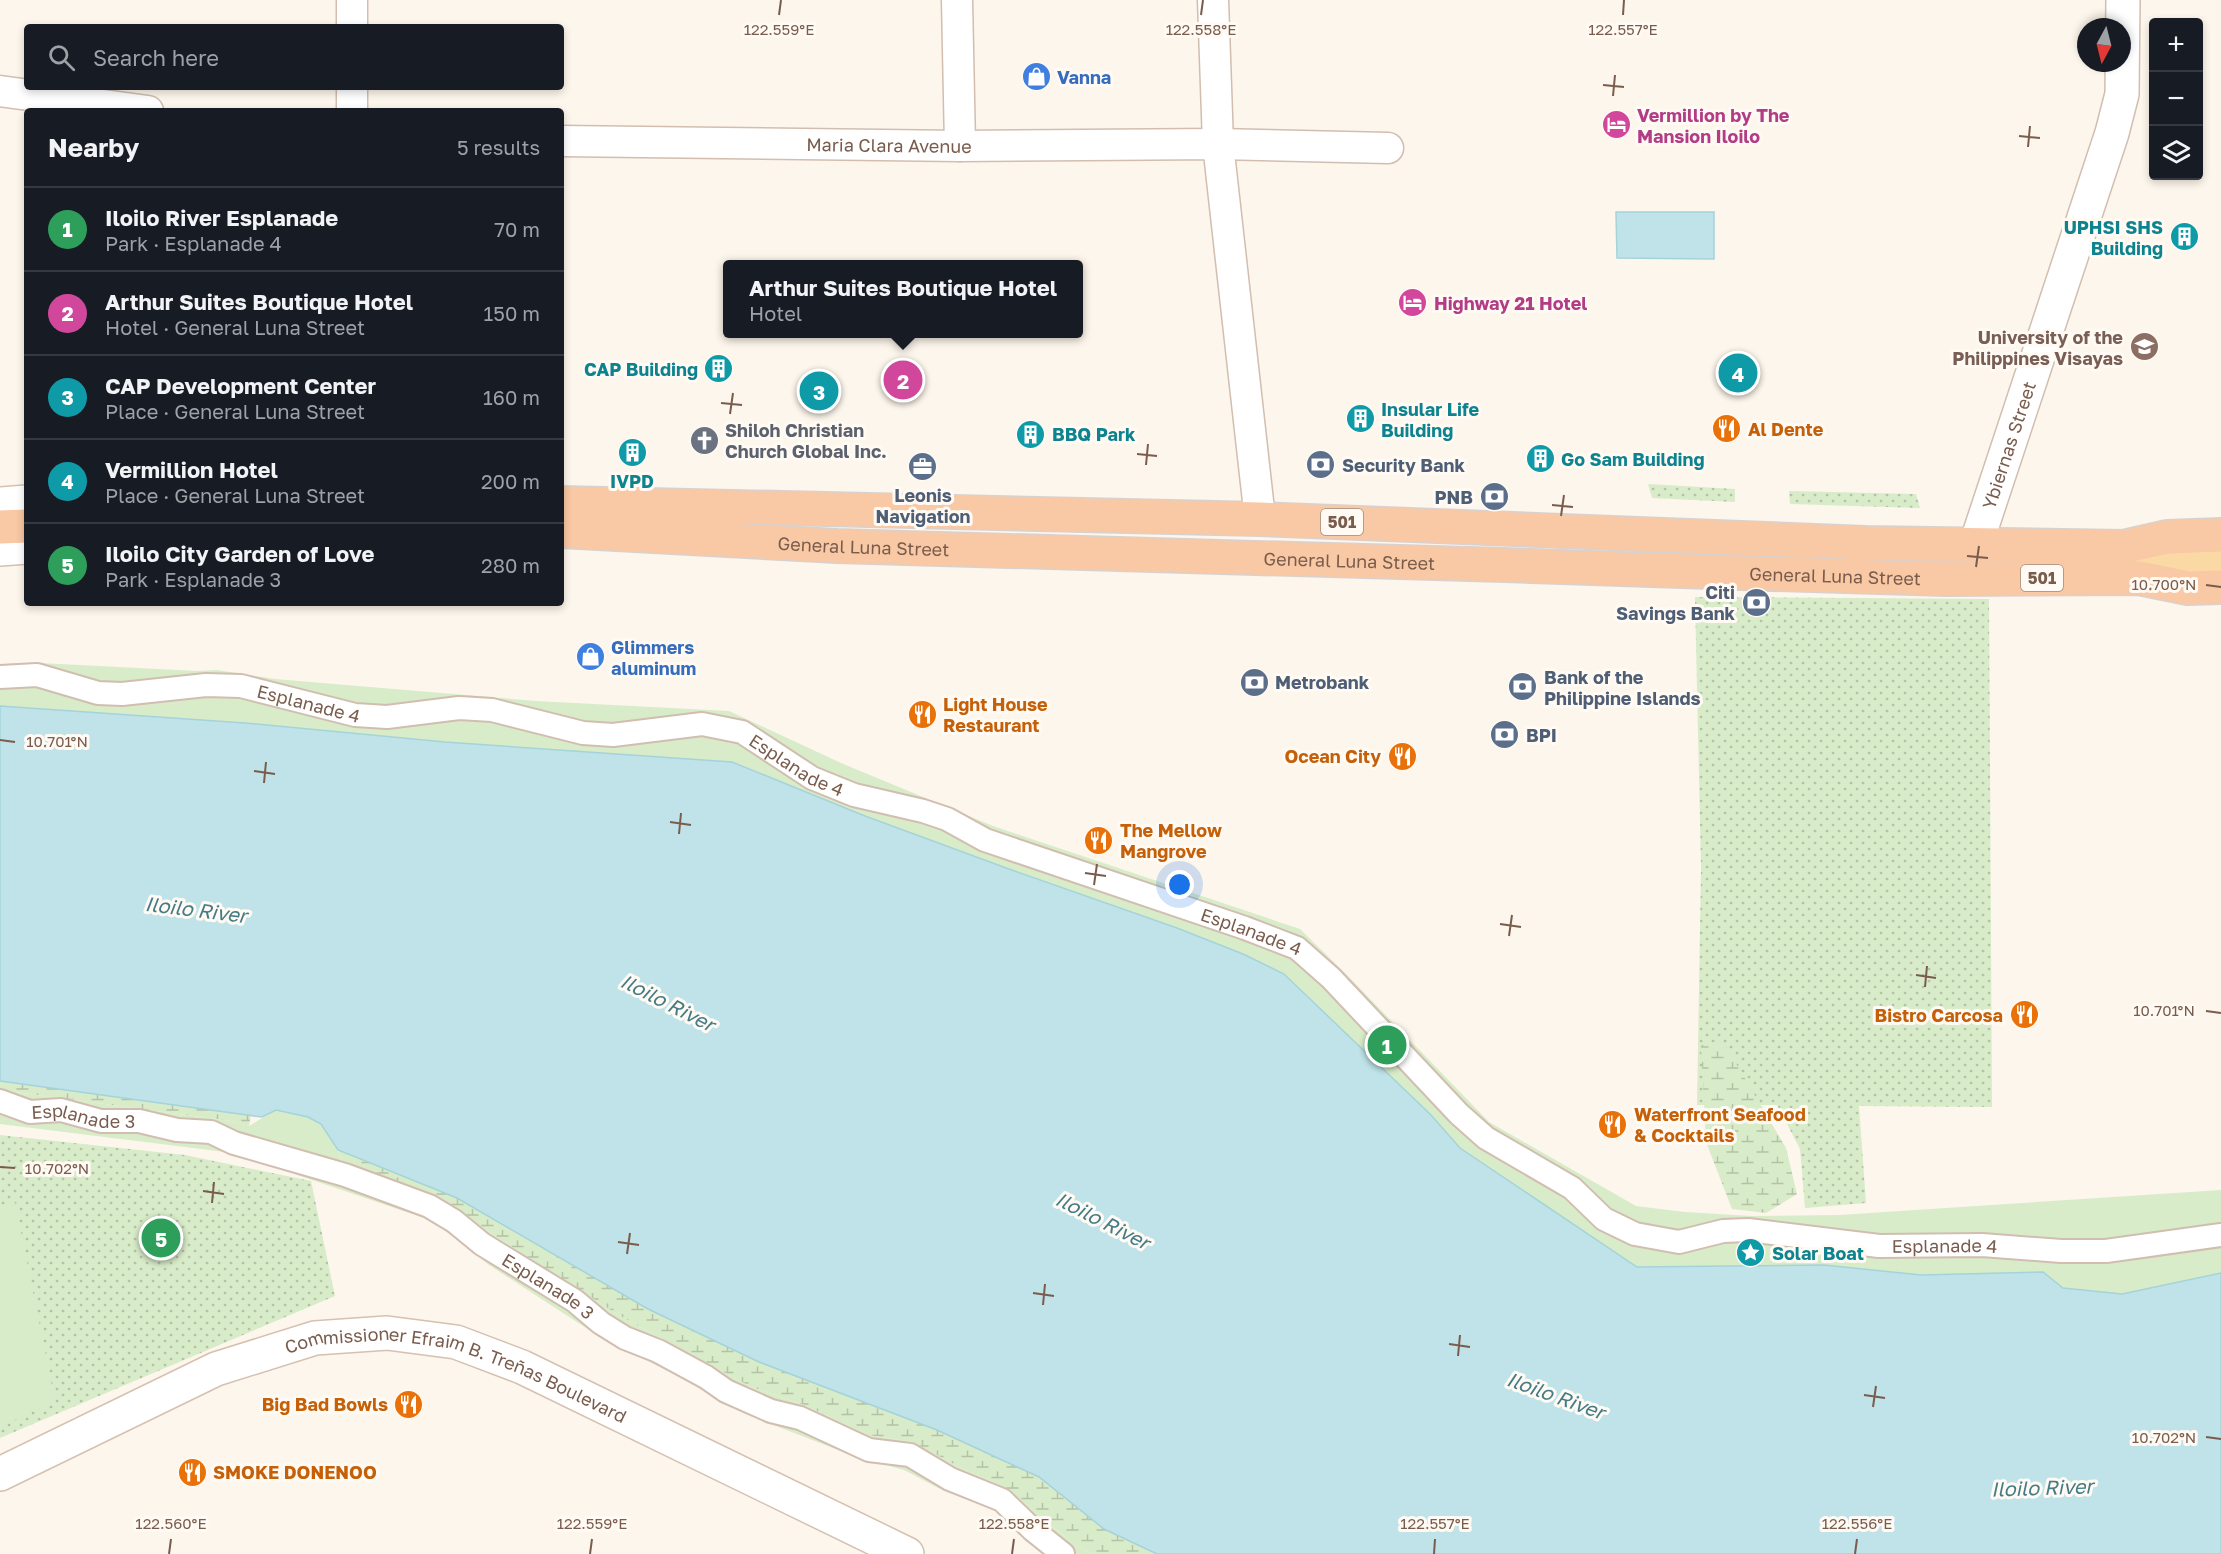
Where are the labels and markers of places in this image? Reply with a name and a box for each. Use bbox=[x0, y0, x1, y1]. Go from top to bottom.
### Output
shop icon: Vanna bbox=[1020, 61, 1052, 93]
place label: Vanna bbox=[1057, 66, 1111, 88]
place label: Vermillion by The Mansion Iloilo bbox=[1637, 104, 1790, 147]
hotel icon: Vermillion by The Mansion Iloilo bbox=[1600, 109, 1632, 141]
place label: UPHSI SHS Building bbox=[2064, 216, 2163, 259]
building icon: UPHSI SHS Building bbox=[2168, 221, 2200, 253]
hotel icon: Highway 21 Hotel bbox=[1397, 287, 1429, 319]
place label: Highway 21 Hotel bbox=[1434, 292, 1587, 314]
place label: University of the Philippines Visayas bbox=[1952, 326, 2123, 369]
school or university icon: University of the Philippines Visayas bbox=[2128, 331, 2160, 363]
pin: 4 bbox=[1718, 350, 1758, 395]
building icon: CAP Building bbox=[703, 353, 735, 385]
place label: CAP Building bbox=[584, 358, 698, 380]
pin: 2 bbox=[884, 358, 922, 403]
pin: 3 bbox=[800, 368, 838, 414]
place label: Insular Life Building bbox=[1381, 398, 1479, 441]
building icon: Insular Life Building bbox=[1344, 403, 1376, 435]
restaurant icon: Al Dente bbox=[1711, 413, 1743, 445]
building icon: BBQ Park bbox=[1015, 418, 1047, 450]
place label: Al Dente bbox=[1748, 418, 1824, 440]
place label: Shiloh Christian Church Global Inc. bbox=[725, 419, 887, 462]
place label: BBQ Park bbox=[1052, 423, 1136, 445]
church icon: Shiloh Christian Church Global Inc. bbox=[688, 424, 720, 456]
building icon: IVPD bbox=[616, 436, 648, 468]
building icon: Go Sam Building bbox=[1524, 443, 1556, 475]
place label: Go Sam Building bbox=[1561, 448, 1705, 470]
bank icon: Security Bank bbox=[1305, 449, 1337, 481]
office icon: Leonis Navigation bbox=[907, 450, 939, 482]
place label: Security Bank bbox=[1342, 454, 1465, 476]
place label: IVPD bbox=[610, 470, 654, 492]
bank icon: PNB bbox=[1478, 481, 1510, 513]
place label: Leonis Navigation bbox=[876, 484, 971, 527]
place label: PNB bbox=[1435, 486, 1473, 508]
place label: Citi Savings Bank bbox=[1616, 581, 1736, 624]
bank icon: Citi Savings Bank bbox=[1740, 586, 1772, 618]
place label: Glimmers aluminum bbox=[611, 636, 696, 679]
shop icon: Glimmers aluminum bbox=[574, 641, 606, 673]
bank icon: Metrobank bbox=[1238, 666, 1270, 698]
place label: Bank of the Philippine Islands bbox=[1544, 666, 1701, 709]
place label: Metrobank bbox=[1275, 671, 1370, 693]
bank icon: Bank of the Philippine Islands bbox=[1507, 671, 1539, 703]
place label: Light House Restaurant bbox=[943, 693, 1048, 736]
restaurant icon: Light House Restaurant bbox=[906, 698, 938, 730]
bank icon: BPI bbox=[1489, 719, 1521, 751]
place label: BPI bbox=[1526, 724, 1557, 746]
restaurant icon: Ocean City bbox=[1386, 740, 1418, 772]
place label: Ocean City bbox=[1284, 745, 1381, 767]
place label: The Mellow Mangrove bbox=[1120, 819, 1222, 862]
restaurant icon: The Mellow Mangrove bbox=[1083, 824, 1115, 856]
restaurant icon: Bistro Carcosa bbox=[2008, 999, 2040, 1031]
place label: Bistro Carcosa bbox=[1874, 1004, 2003, 1026]
pin: 1 bbox=[1368, 1022, 1406, 1068]
place label: Waterfront Seafood & Cocktails bbox=[1634, 1103, 1806, 1146]
restaurant icon: Waterfront Seafood & Cocktails bbox=[1597, 1108, 1629, 1140]
pin: 5 bbox=[142, 1216, 180, 1260]
place icon: Solar Boat bbox=[1735, 1237, 1767, 1269]
place label: Solar Boat bbox=[1772, 1242, 1864, 1264]
restaurant icon: Big Bad Bowls bbox=[393, 1388, 425, 1420]
place label: Big Bad Bowls bbox=[262, 1393, 388, 1415]
restaurant icon: SMOKE DONENOO bbox=[176, 1456, 208, 1488]
place label: SMOKE DONENOO bbox=[213, 1461, 377, 1483]

